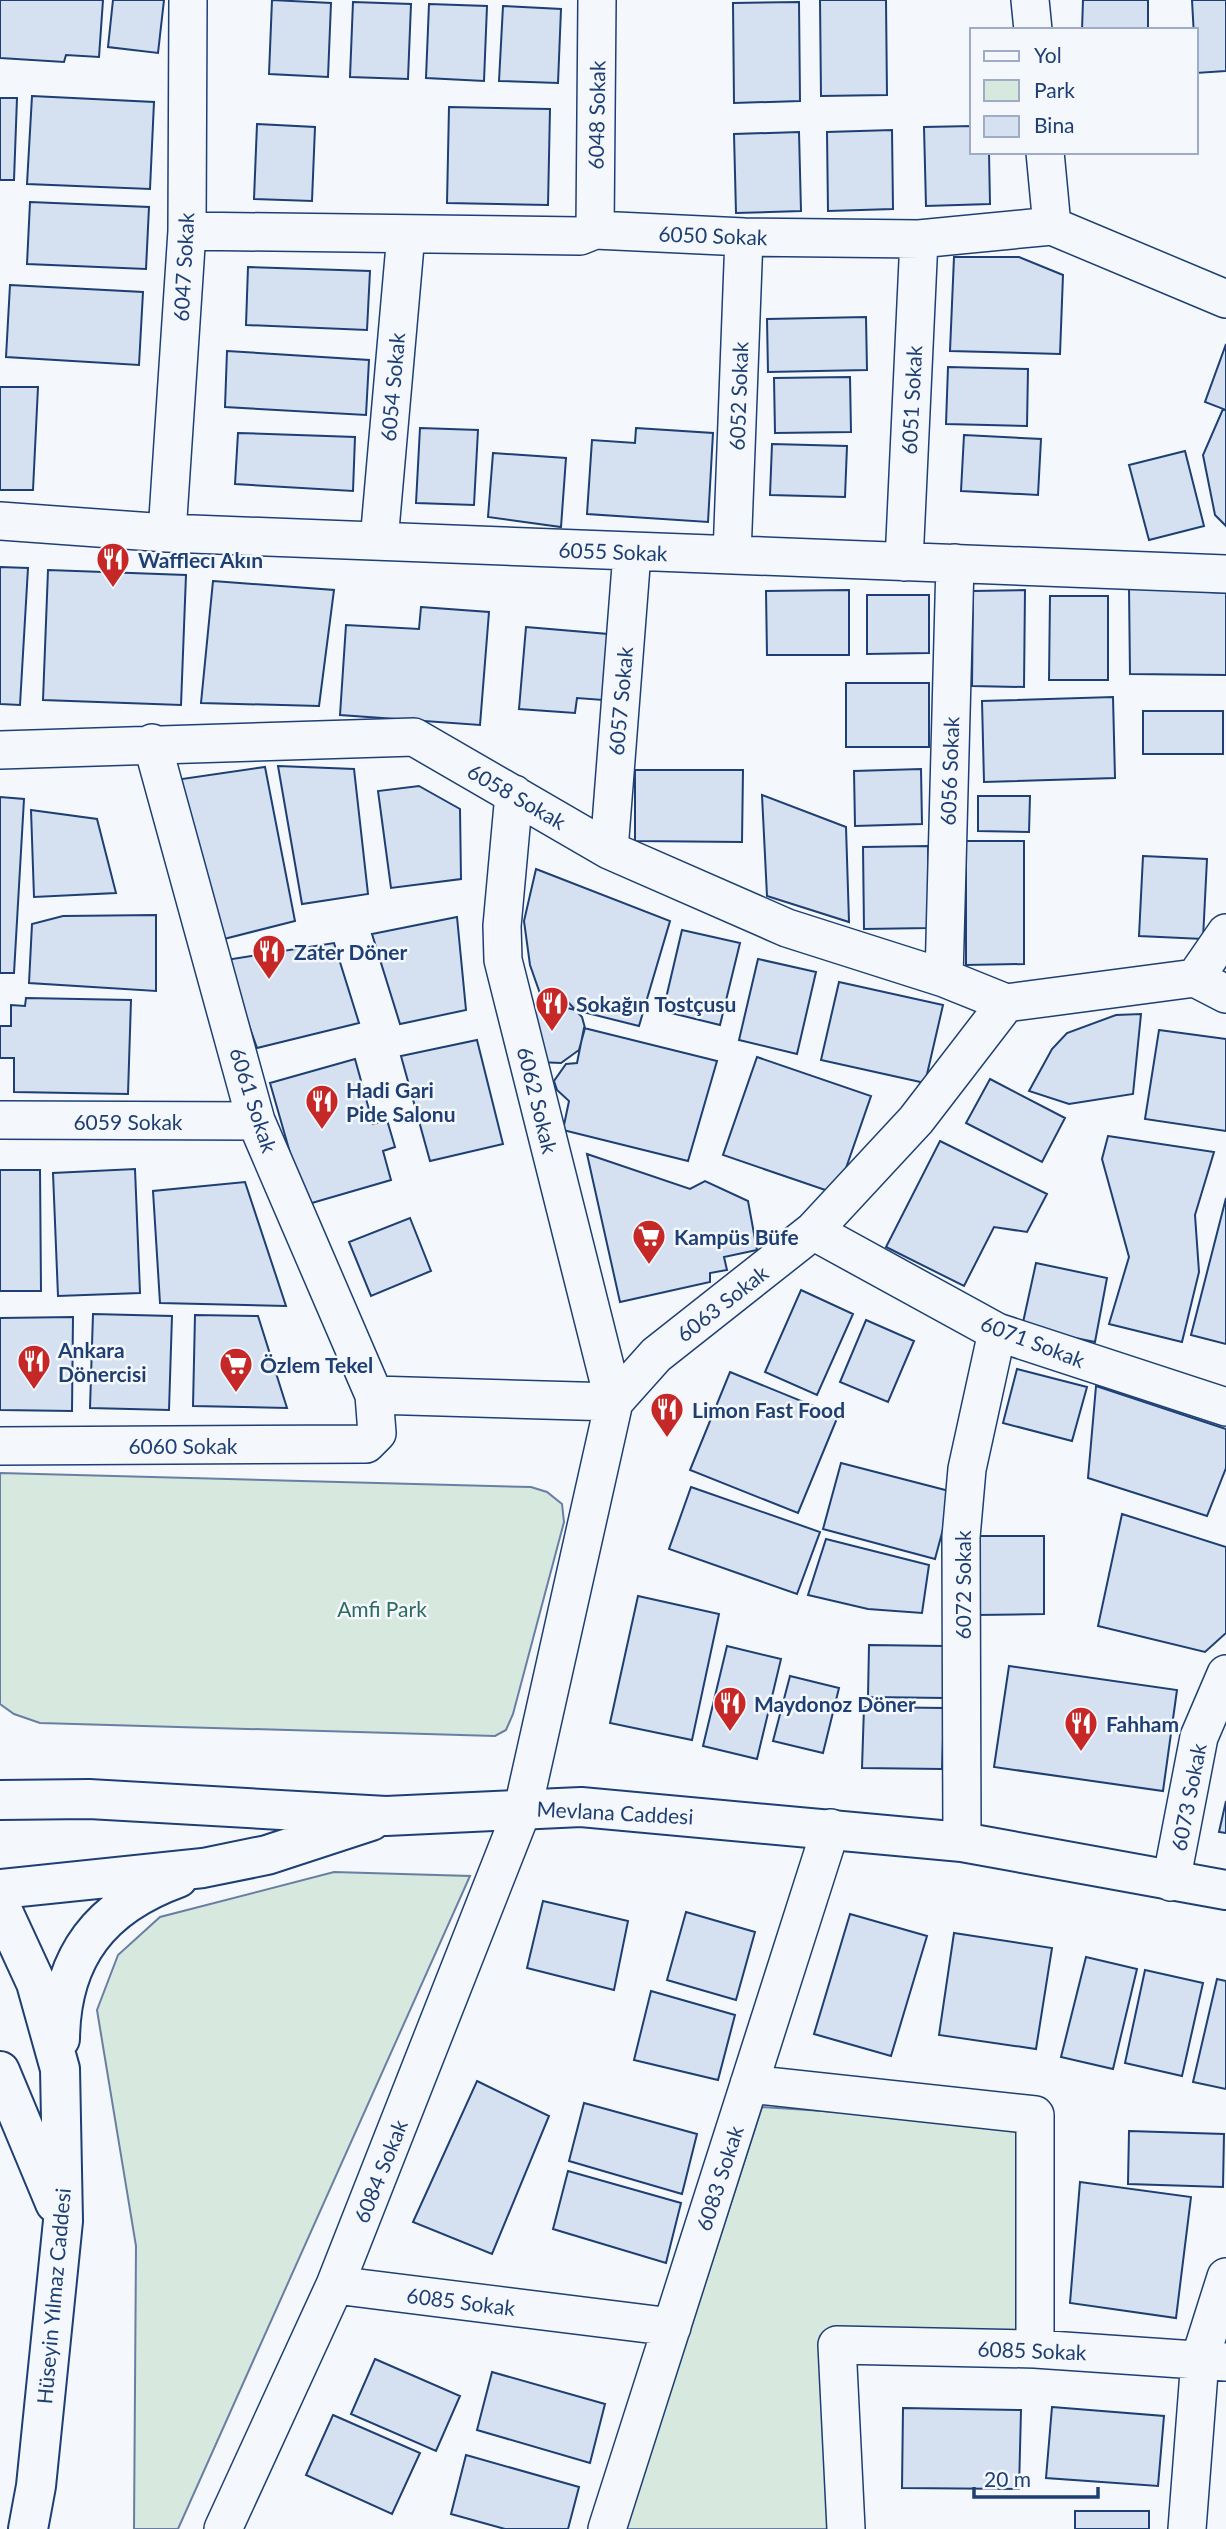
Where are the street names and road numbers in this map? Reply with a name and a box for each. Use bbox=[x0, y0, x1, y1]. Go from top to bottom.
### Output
street label: 6048 Sokak bbox=[583, 60, 609, 170]
street label: 6047 Sokak bbox=[168, 212, 198, 322]
street label: 6050 Sokak bbox=[658, 221, 768, 249]
street label: 6054 Sokak bbox=[375, 331, 409, 442]
street label: 6052 Sokak bbox=[724, 341, 752, 451]
street label: 6051 Sokak bbox=[896, 345, 926, 455]
street label: 6055 Sokak bbox=[558, 537, 668, 565]
street label: 6057 Sokak bbox=[603, 645, 637, 756]
street label: 6056 Sokak bbox=[935, 716, 963, 826]
street label: 6058 Sokak bbox=[464, 758, 571, 834]
street label: 6061 Sokak bbox=[225, 1044, 283, 1156]
street label: 6062 Sokak bbox=[513, 1044, 563, 1156]
street label: 6059 Sokak bbox=[73, 1109, 183, 1134]
street label: 6063 Sokak bbox=[671, 1259, 773, 1346]
street label: 6071 Sokak bbox=[978, 1310, 1089, 1372]
street label: 6060 Sokak bbox=[128, 1433, 238, 1458]
street label: 6072 Sokak bbox=[950, 1530, 975, 1640]
street label: 6073 Sokak bbox=[1165, 1741, 1211, 1853]
street label: Mevlana Caddesi bbox=[536, 1795, 694, 1829]
street label: 6084 Sokak bbox=[348, 2115, 412, 2226]
street label: 6083 Sokak bbox=[690, 2122, 748, 2234]
street label: Hüseyin Yılmaz Caddesi bbox=[31, 2187, 75, 2405]
street label: 6085 Sokak bbox=[405, 2282, 517, 2320]
street label: 6085 Sokak bbox=[977, 2336, 1087, 2364]

